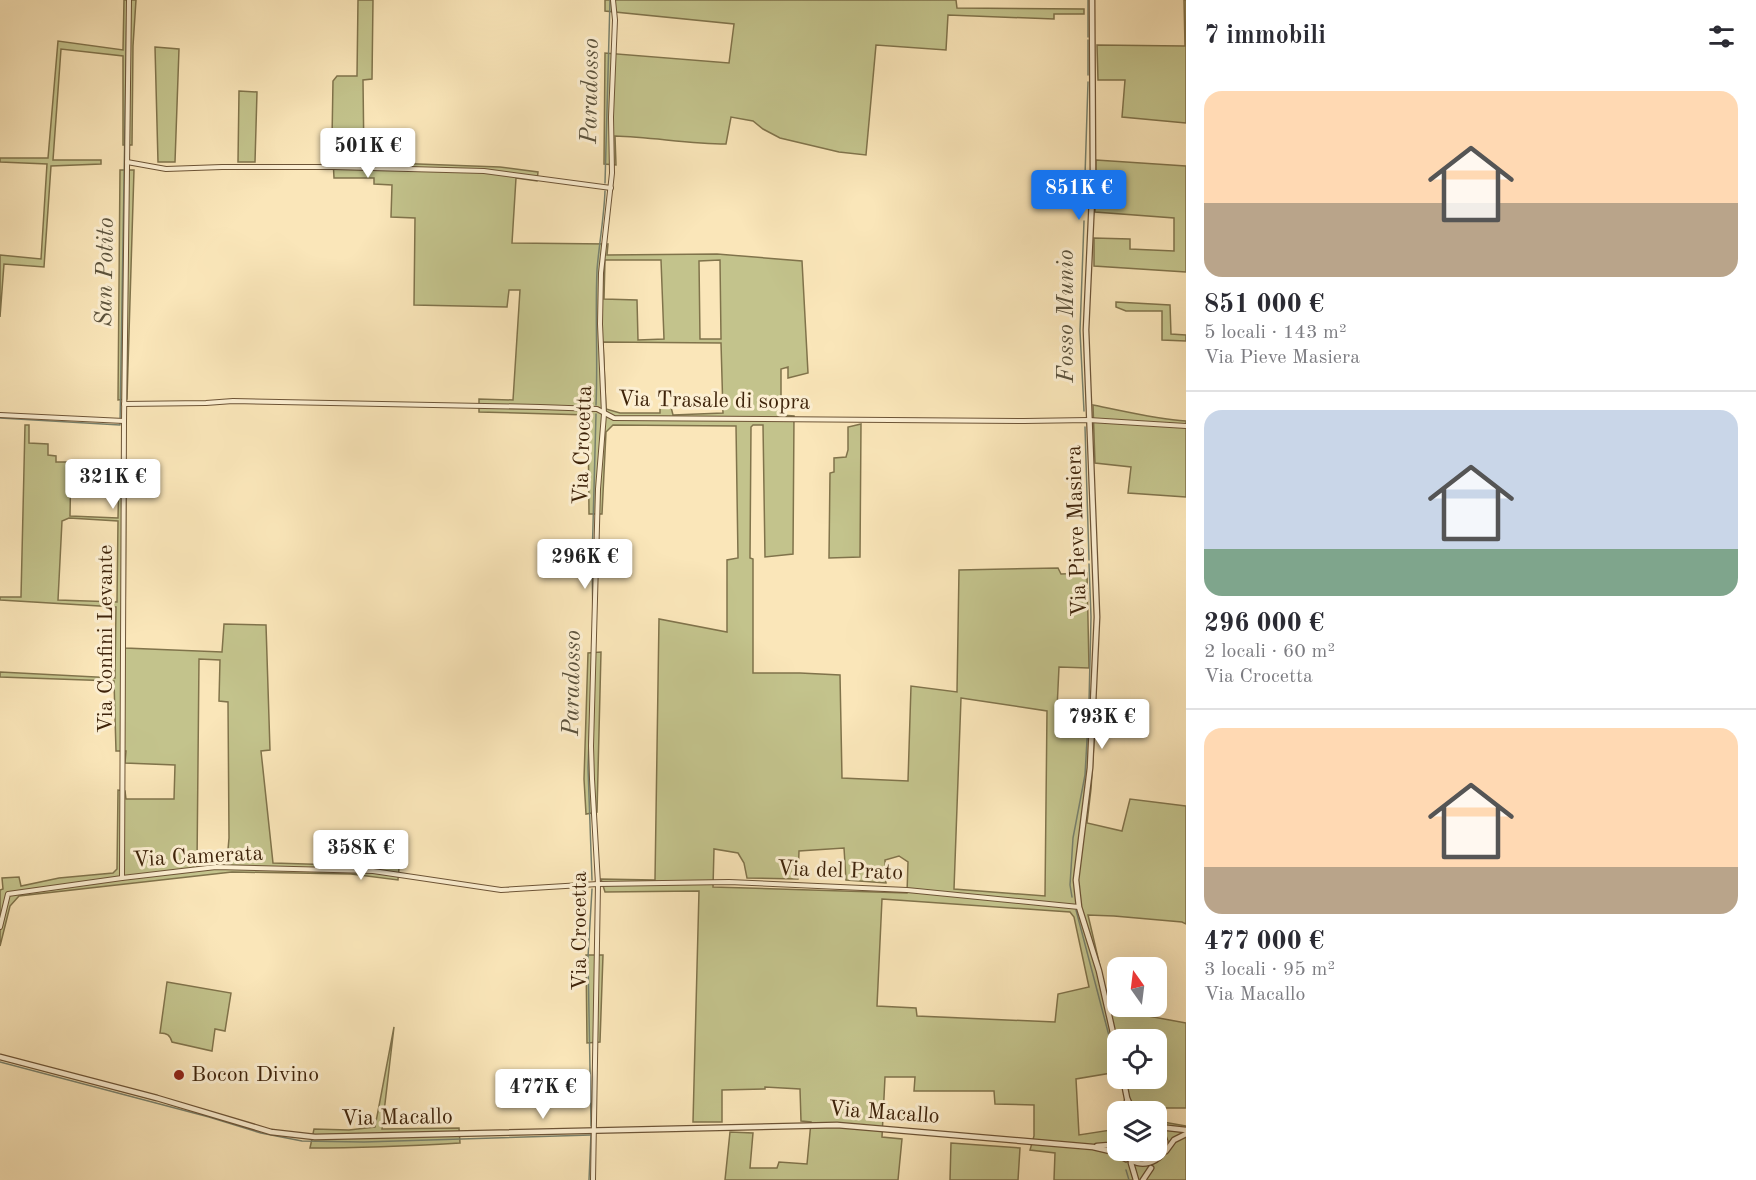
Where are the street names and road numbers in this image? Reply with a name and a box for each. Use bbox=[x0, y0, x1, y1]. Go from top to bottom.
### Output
street label: Via Crocetta bbox=[570, 385, 596, 505]
street label: Via Trasale di sopra bbox=[618, 388, 811, 414]
street label: Via Pieve Masiera bbox=[1063, 445, 1091, 617]
street label: Via Confini Levante bbox=[95, 545, 117, 733]
street label: Via Camerata bbox=[132, 843, 264, 871]
street label: Via del Prato bbox=[777, 858, 903, 884]
street label: Via Crocetta bbox=[569, 871, 591, 991]
street label: Via Macallo bbox=[828, 1098, 940, 1128]
street label: Via Macallo bbox=[341, 1106, 453, 1130]

